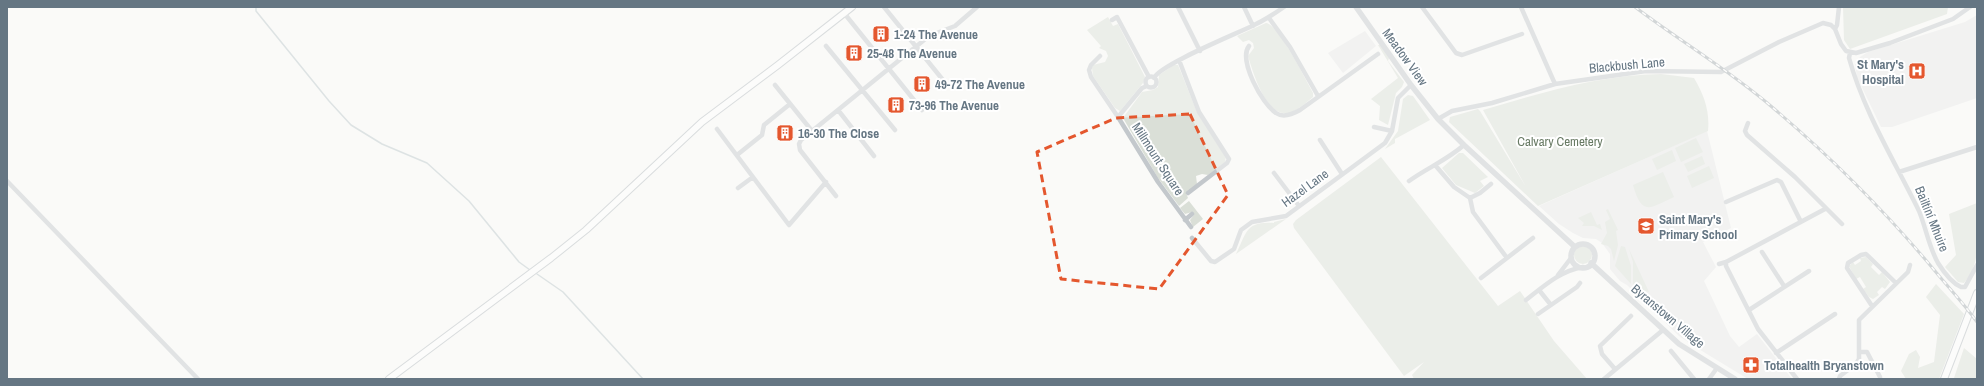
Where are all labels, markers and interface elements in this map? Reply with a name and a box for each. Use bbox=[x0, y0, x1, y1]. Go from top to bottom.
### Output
building icon: 1-24 The Avenue bbox=[871, 24, 891, 44]
street label: Meadow View bbox=[1378, 25, 1432, 89]
place label: 1-24 The Avenue bbox=[894, 26, 978, 43]
building icon: 25-48 The Avenue bbox=[844, 43, 864, 63]
place label: 25-48 The Avenue bbox=[867, 45, 957, 62]
street label: Blackbush Lane bbox=[1588, 53, 1666, 77]
place label: St Mary's Hospital bbox=[1857, 56, 1904, 88]
hospital icon: St Mary's Hospital bbox=[1907, 61, 1927, 81]
building icon: 49-72 The Avenue bbox=[912, 74, 932, 94]
place label: 49-72 The Avenue bbox=[935, 76, 1025, 93]
building icon: 73-96 The Avenue bbox=[886, 95, 906, 115]
place label: 73-96 The Avenue bbox=[909, 97, 999, 114]
street label: Millmount Square bbox=[1128, 119, 1188, 199]
building icon: 16-30 The Close bbox=[775, 123, 795, 143]
place label: 16-30 The Close bbox=[798, 125, 879, 142]
park label: Calvary Cemetery bbox=[1517, 133, 1603, 150]
street label: Hazel Lane bbox=[1278, 165, 1332, 211]
street label: Bailtíní Mhuire bbox=[1911, 184, 1953, 254]
place label: Saint Mary's Primary School bbox=[1659, 211, 1737, 243]
school or university icon: Saint Mary's Primary School bbox=[1636, 216, 1656, 236]
street label: Byranstown Village bbox=[1628, 280, 1708, 352]
pharmacy icon: Totalhealth Bryanstown bbox=[1741, 355, 1761, 375]
place label: Totalhealth Bryanstown bbox=[1764, 357, 1884, 374]

